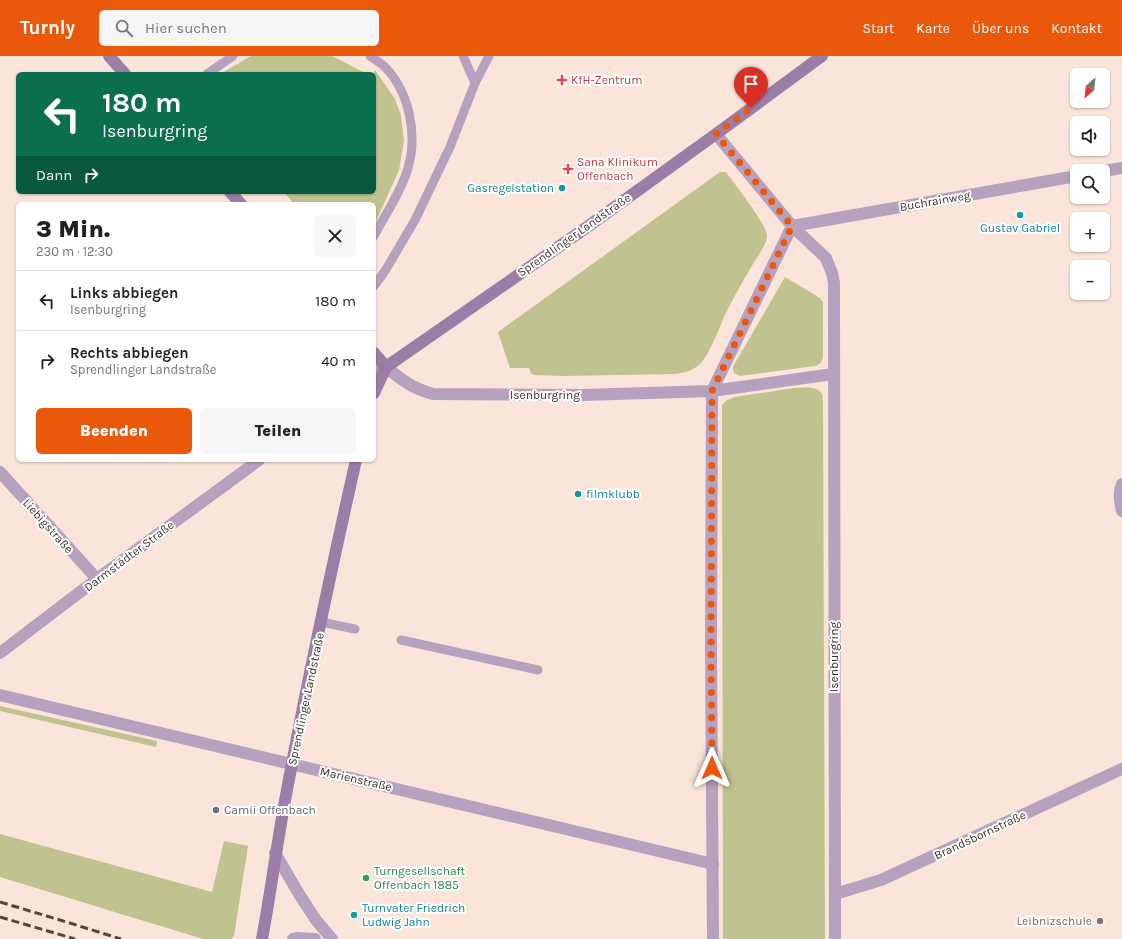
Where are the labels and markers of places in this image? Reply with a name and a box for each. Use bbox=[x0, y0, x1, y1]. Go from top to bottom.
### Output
pin bbox=[734, 67, 768, 108]
place label: KfH-Zentrum bbox=[571, 73, 642, 87]
marker: KfH-Zentrum bbox=[556, 74, 568, 86]
place label: Sana Klinikum Offenbach bbox=[577, 155, 658, 183]
marker: Sana Klinikum Offenbach bbox=[562, 163, 574, 175]
place label: Gasregelstation bbox=[467, 181, 554, 195]
marker: Gasregelstation bbox=[557, 183, 567, 193]
marker: Gustav Gabriel bbox=[1015, 210, 1025, 220]
place label: Gustav Gabriel bbox=[980, 221, 1060, 235]
place label: filmklubb bbox=[586, 487, 640, 501]
marker: filmklubb bbox=[573, 489, 583, 499]
place label: Camii Offenbach bbox=[224, 803, 316, 817]
marker: Camii Offenbach bbox=[211, 805, 221, 815]
place label: Turngesellschaft Offenbach 1885 bbox=[374, 864, 466, 892]
marker: Turngesellschaft Offenbach 1885 bbox=[361, 873, 371, 883]
place label: Turnvater Friedrich Ludwig Jahn bbox=[362, 901, 465, 929]
marker: Turnvater Friedrich Ludwig Jahn bbox=[349, 910, 359, 920]
place label: Leibnizschule bbox=[1017, 914, 1092, 928]
marker: Leibnizschule bbox=[1095, 916, 1105, 926]

